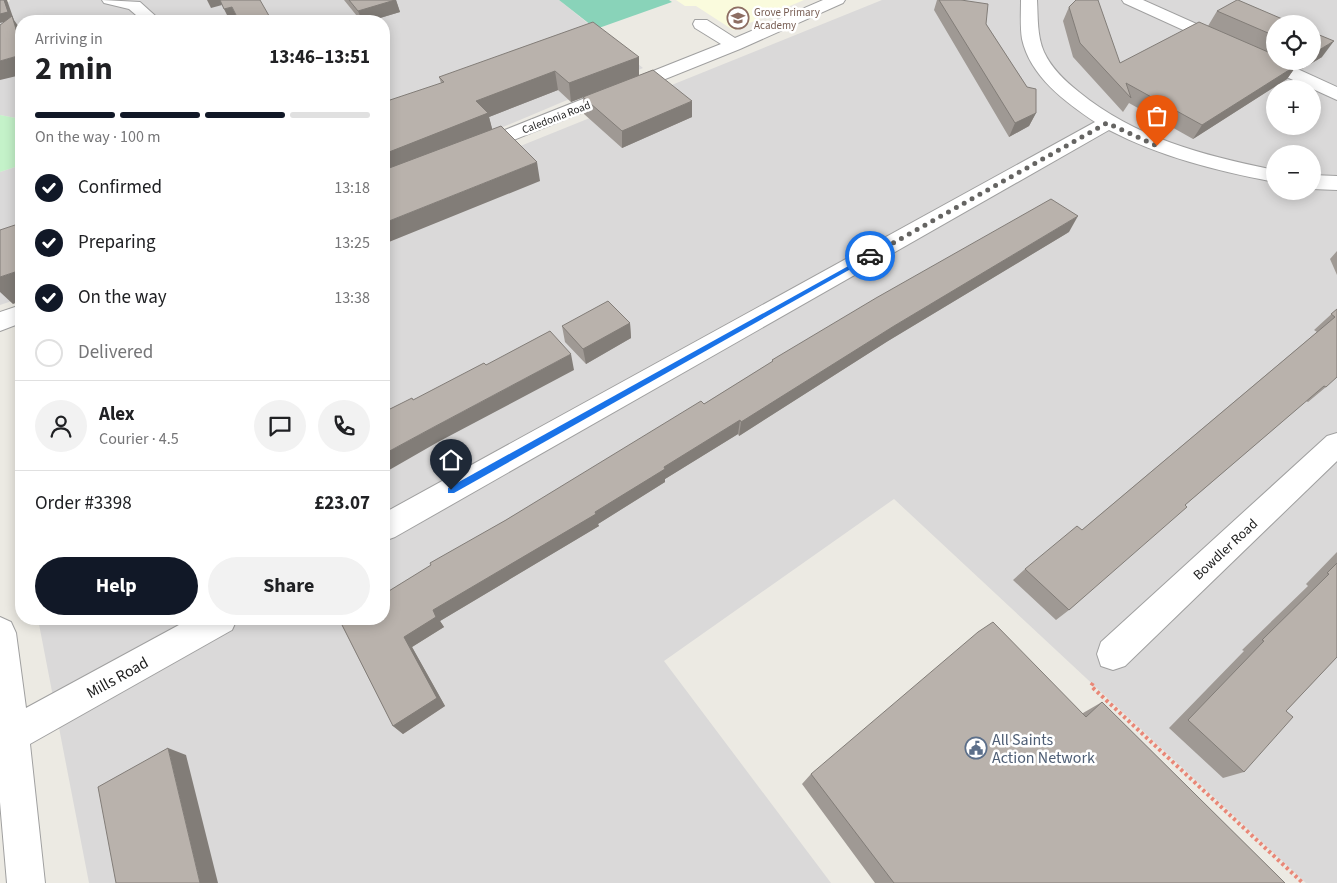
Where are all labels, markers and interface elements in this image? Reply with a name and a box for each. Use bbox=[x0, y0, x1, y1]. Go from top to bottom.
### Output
place label: Grove Primary Academy bbox=[754, 5, 820, 33]
school or university icon: Grove Primary Academy bbox=[726, 6, 750, 30]
map controls bbox=[1266, 15, 1321, 200]
button: locate bbox=[1266, 15, 1321, 70]
text: Arriving in bbox=[35, 28, 103, 50]
text: 13:46–13:51 bbox=[269, 44, 370, 71]
text: 2 min bbox=[35, 46, 113, 92]
button: + bbox=[1266, 80, 1321, 135]
pin bbox=[1136, 95, 1178, 146]
street label: Caledonia Road bbox=[520, 98, 593, 137]
icon: bag bbox=[1143, 102, 1171, 130]
text: On the way · 100 m bbox=[35, 126, 160, 148]
button: − bbox=[1266, 145, 1321, 200]
icon: check bbox=[35, 174, 63, 202]
text: Confirmed bbox=[78, 174, 162, 201]
text: 13:18 bbox=[334, 177, 370, 199]
icon: check bbox=[35, 229, 63, 257]
text: Preparing bbox=[78, 229, 156, 256]
courier bbox=[845, 231, 895, 281]
text: 13:25 bbox=[334, 232, 370, 254]
icon: car bbox=[856, 242, 884, 270]
icon: check bbox=[35, 284, 63, 312]
text: On the way bbox=[78, 284, 167, 311]
text: 13:38 bbox=[334, 287, 370, 309]
text: Delivered bbox=[78, 339, 153, 366]
button: person bbox=[35, 400, 87, 452]
button: chat bbox=[254, 400, 306, 452]
button: phone bbox=[318, 400, 370, 452]
text: Alex bbox=[99, 401, 135, 428]
text: Courier · 4.5 bbox=[99, 428, 179, 450]
pin bbox=[430, 439, 472, 490]
icon: home bbox=[437, 446, 465, 474]
text: Order #3398 bbox=[35, 490, 132, 517]
text: £23.07 bbox=[314, 490, 370, 517]
street label: Bowdler Road bbox=[1189, 515, 1262, 585]
button: Help bbox=[35, 557, 198, 615]
button: Share bbox=[208, 557, 370, 615]
street label: Mills Road bbox=[82, 652, 153, 704]
place label: All Saints Action Network bbox=[992, 729, 1095, 769]
public building icon: All Saints Action Network bbox=[964, 736, 988, 760]

